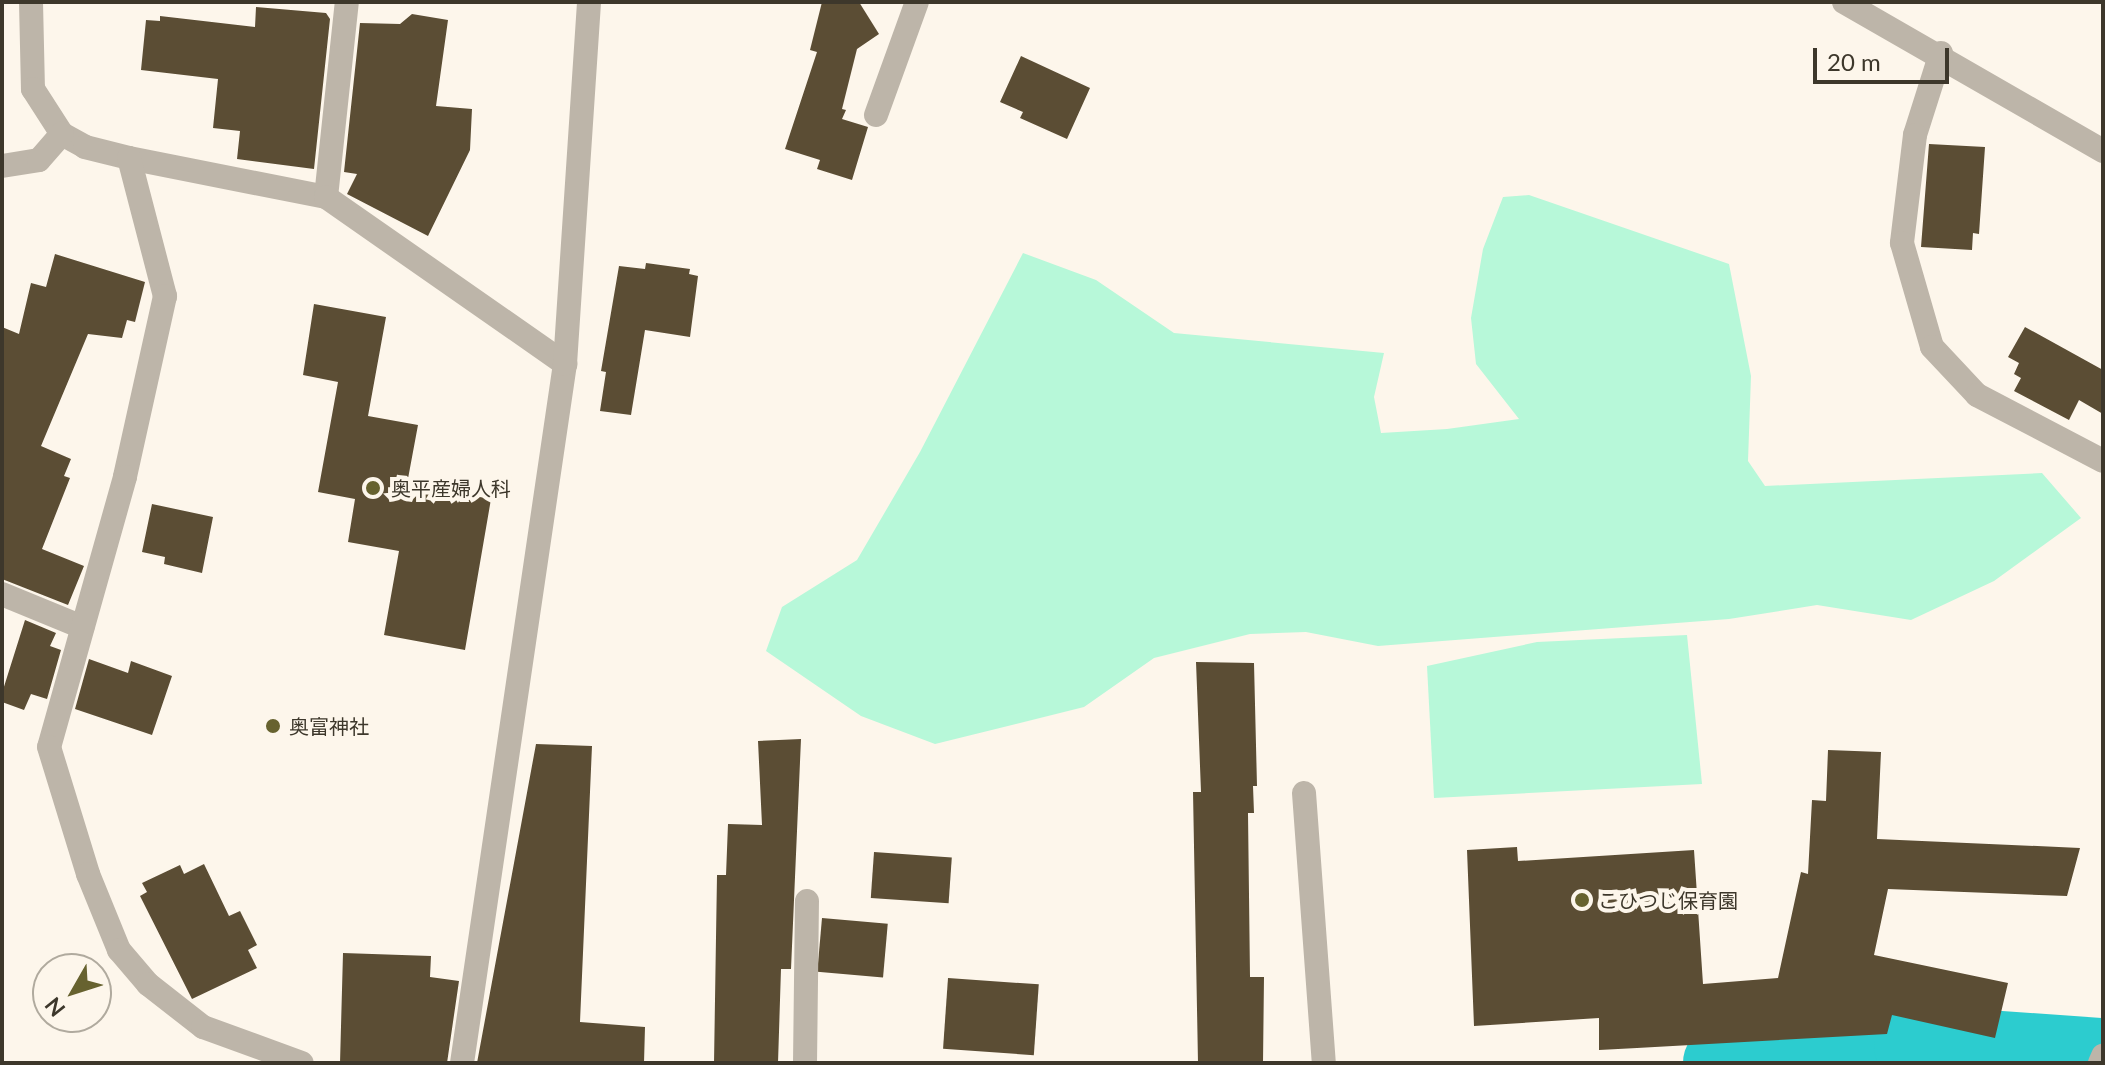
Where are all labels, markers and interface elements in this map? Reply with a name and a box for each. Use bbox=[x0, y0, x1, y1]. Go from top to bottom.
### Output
scale bar bbox=[1817, 32, 1953, 82]
text: 20 m bbox=[1827, 47, 1881, 76]
place label: 奥平産婦人科 bbox=[391, 476, 511, 500]
marker: 奥平産婦人科 bbox=[362, 477, 384, 499]
place label: 奥富神社 bbox=[289, 714, 369, 738]
marker: 奥富神社 bbox=[264, 717, 282, 735]
place label: こひつじ保育園 bbox=[1598, 888, 1738, 912]
marker: こひつじ保育園 bbox=[1573, 891, 1591, 909]
north arrow bbox=[32, 953, 112, 1033]
text: N bbox=[39, 992, 70, 1022]

